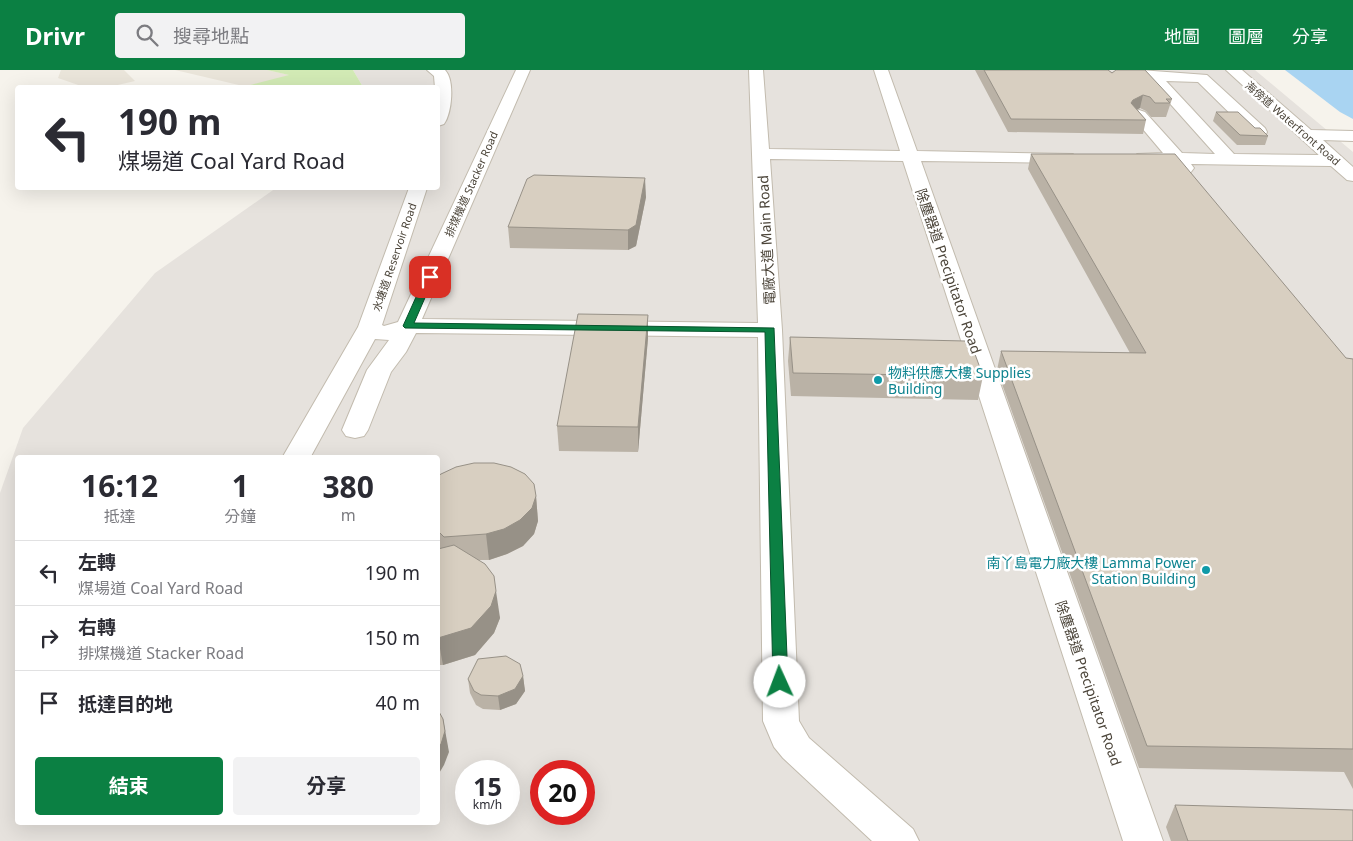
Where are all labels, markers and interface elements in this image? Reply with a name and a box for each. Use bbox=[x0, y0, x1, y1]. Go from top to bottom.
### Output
search box bbox=[115, 13, 465, 58]
text: Drivr bbox=[25, 19, 85, 52]
icon: search bbox=[133, 21, 161, 49]
text: 搜尋地點 bbox=[173, 23, 249, 49]
text: 地圖 bbox=[1164, 24, 1200, 48]
text: 圖層 bbox=[1228, 24, 1264, 48]
text: 分享 bbox=[1292, 24, 1328, 48]
street label: 海傍道 Waterfront Road bbox=[1242, 77, 1344, 169]
text: 190 m bbox=[118, 98, 221, 145]
icon: left bbox=[35, 105, 100, 170]
street label: 排煤機道 Stacker Road bbox=[441, 129, 501, 239]
text: 煤場道 Coal Yard Road bbox=[118, 145, 345, 175]
street label: 電廠大道 Main Road bbox=[753, 175, 779, 305]
street label: 除塵器道 Precipitator Road bbox=[912, 186, 986, 356]
street label: 水塘道 Reservoir Road bbox=[368, 201, 420, 313]
pin bbox=[409, 256, 451, 298]
icon: arrive bbox=[416, 263, 444, 291]
place label: 物料供應大樓 Supplies Building bbox=[888, 363, 1031, 398]
marker: 物料供應大樓 Supplies Building bbox=[872, 374, 884, 386]
text: 16:12 bbox=[81, 465, 158, 506]
text: 1 bbox=[232, 465, 249, 506]
text: 380 bbox=[322, 466, 374, 507]
text: m bbox=[341, 504, 356, 526]
text: 抵達 bbox=[104, 505, 136, 527]
text: 分鐘 bbox=[224, 505, 256, 527]
text: 左轉 bbox=[78, 549, 116, 575]
place label: 南丫島電力廠大樓 Lamma Power Station Building bbox=[986, 553, 1196, 588]
icon: left bbox=[35, 559, 63, 587]
text: 190 m bbox=[365, 560, 420, 586]
marker: 南丫島電力廠大樓 Lamma Power Station Building bbox=[1200, 564, 1212, 576]
text: 煤場道 Coal Yard Road bbox=[78, 577, 243, 599]
street label: 除塵器道 Precipitator Road bbox=[1052, 598, 1126, 768]
text: 右轉 bbox=[78, 614, 116, 640]
icon: right bbox=[35, 624, 63, 652]
text: 150 m bbox=[365, 625, 420, 651]
text: 排煤機道 Stacker Road bbox=[78, 642, 244, 664]
position arrow bbox=[753, 655, 805, 707]
icon: arrive bbox=[35, 689, 63, 717]
text: 40 m bbox=[376, 690, 420, 716]
text: 抵達目的地 bbox=[78, 691, 173, 717]
button: 結束 bbox=[35, 757, 223, 815]
button: 分享 bbox=[233, 757, 420, 815]
speed limit sign: 20 bbox=[530, 760, 595, 825]
text: 15 bbox=[473, 769, 502, 803]
text: km/h bbox=[473, 796, 502, 813]

